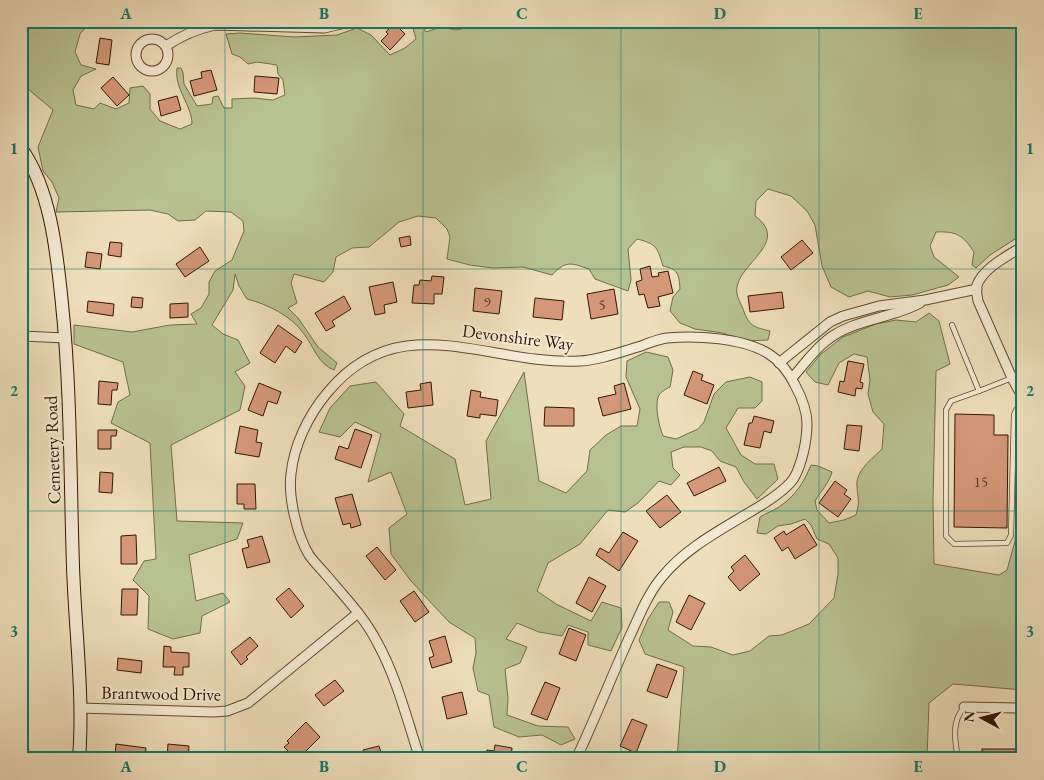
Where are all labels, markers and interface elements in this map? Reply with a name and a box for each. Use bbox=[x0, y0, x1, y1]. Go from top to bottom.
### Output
text: A bbox=[119, 3, 132, 24]
text: B bbox=[319, 3, 329, 24]
text: C bbox=[516, 3, 528, 24]
text: D bbox=[714, 3, 726, 24]
text: E bbox=[913, 3, 923, 24]
text: 1 bbox=[10, 138, 18, 159]
text: 1 bbox=[1026, 138, 1034, 159]
house number: 9 bbox=[483, 292, 491, 311]
house number: 5 bbox=[598, 295, 606, 314]
street label: Devonshire Way bbox=[461, 319, 575, 355]
text: 2 bbox=[10, 380, 19, 401]
text: 2 bbox=[1026, 380, 1035, 401]
street label: Cemetery Road bbox=[39, 394, 65, 505]
house number: 15 bbox=[974, 472, 988, 491]
text: 3 bbox=[10, 621, 18, 642]
text: 3 bbox=[1026, 621, 1034, 642]
street label: Brantwood Drive bbox=[101, 680, 221, 706]
north arrow bbox=[956, 692, 1006, 742]
text: N bbox=[959, 709, 979, 723]
text: A bbox=[119, 756, 132, 777]
text: B bbox=[319, 756, 329, 777]
text: C bbox=[516, 756, 528, 777]
text: D bbox=[714, 756, 726, 777]
text: E bbox=[913, 756, 923, 777]

